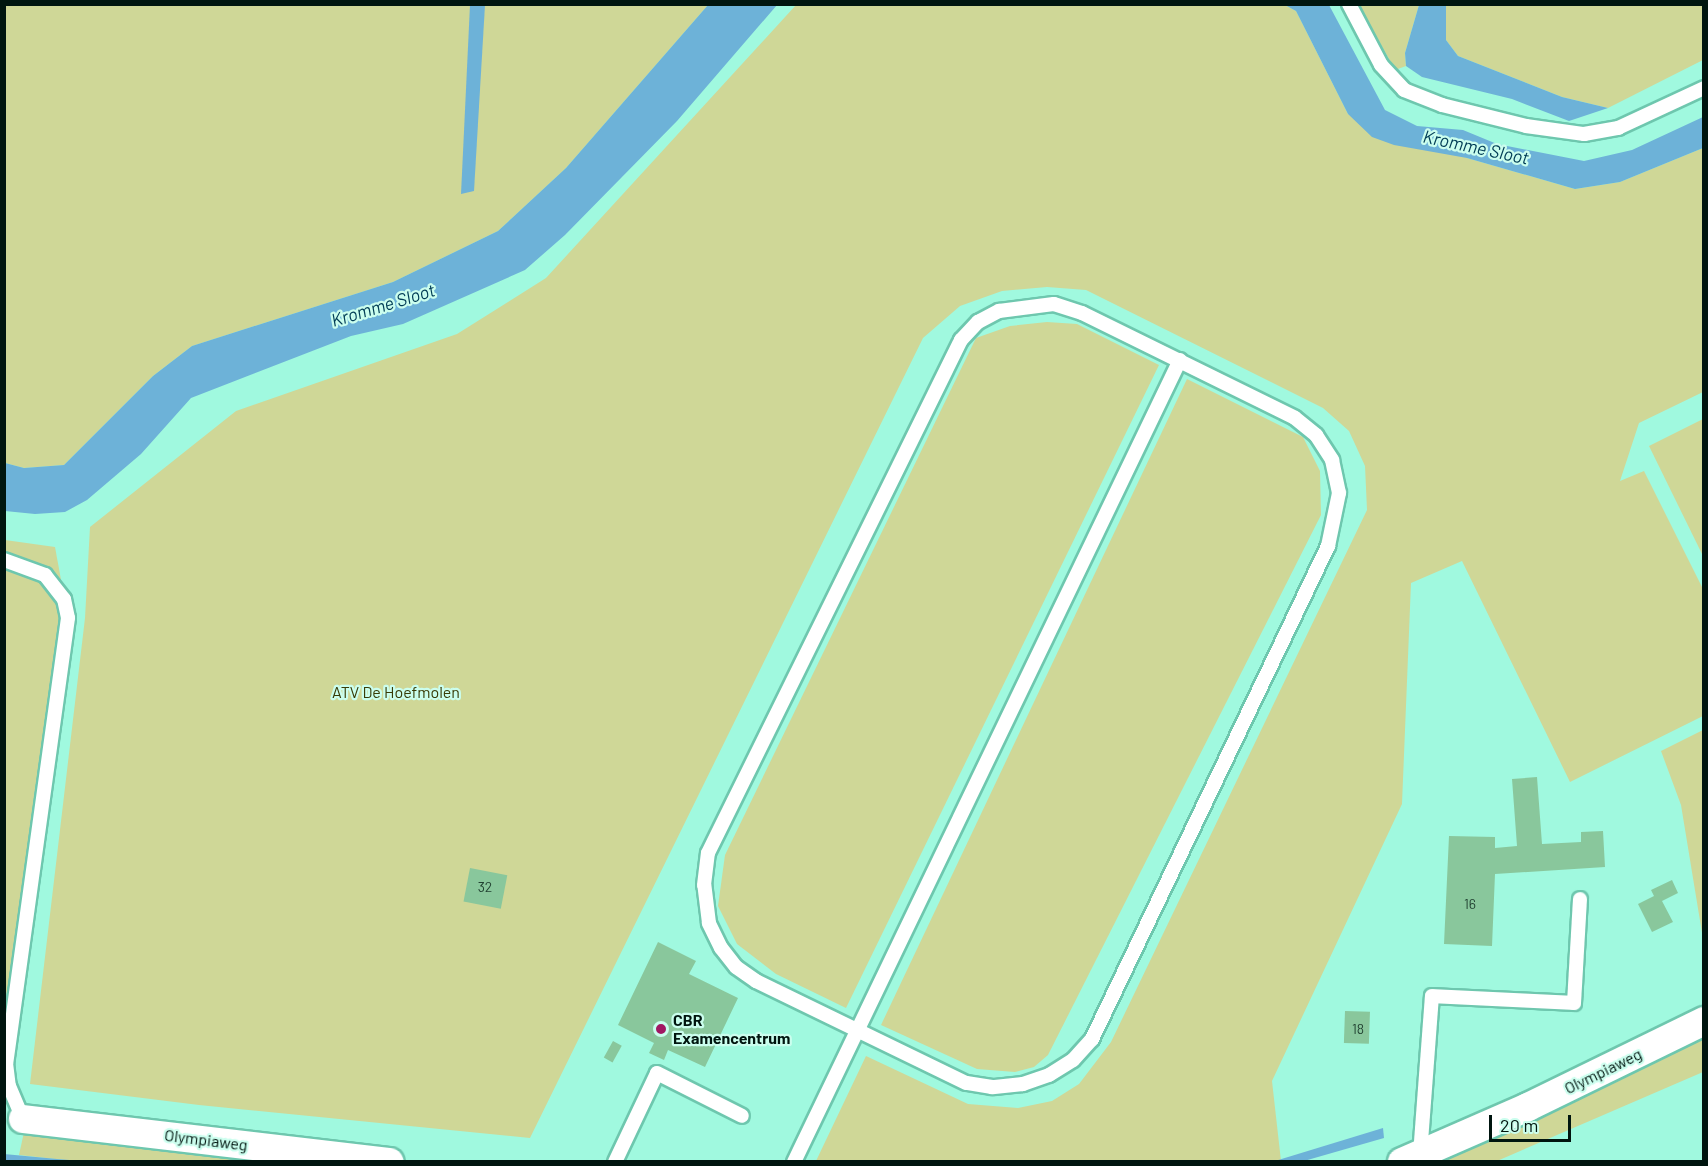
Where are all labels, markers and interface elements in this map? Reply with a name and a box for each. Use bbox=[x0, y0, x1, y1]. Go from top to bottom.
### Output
water label: Kromme Sloot bbox=[1421, 125, 1531, 169]
water label: Kromme Sloot bbox=[328, 279, 438, 331]
park label: ATV De Hoefmolen bbox=[332, 682, 460, 702]
house number: 32 bbox=[478, 879, 492, 895]
house number: 16 bbox=[1464, 896, 1476, 912]
place label: CBR Examencentrum bbox=[673, 1010, 790, 1048]
house number: 18 bbox=[1352, 1021, 1364, 1037]
marker: CBR Examencentrum bbox=[654, 1022, 668, 1036]
street label: Olympiaweg bbox=[1561, 1044, 1645, 1098]
scale bar bbox=[1492, 1103, 1574, 1141]
text: 20 m bbox=[1500, 1114, 1538, 1136]
street label: Olympiaweg bbox=[163, 1125, 249, 1155]

